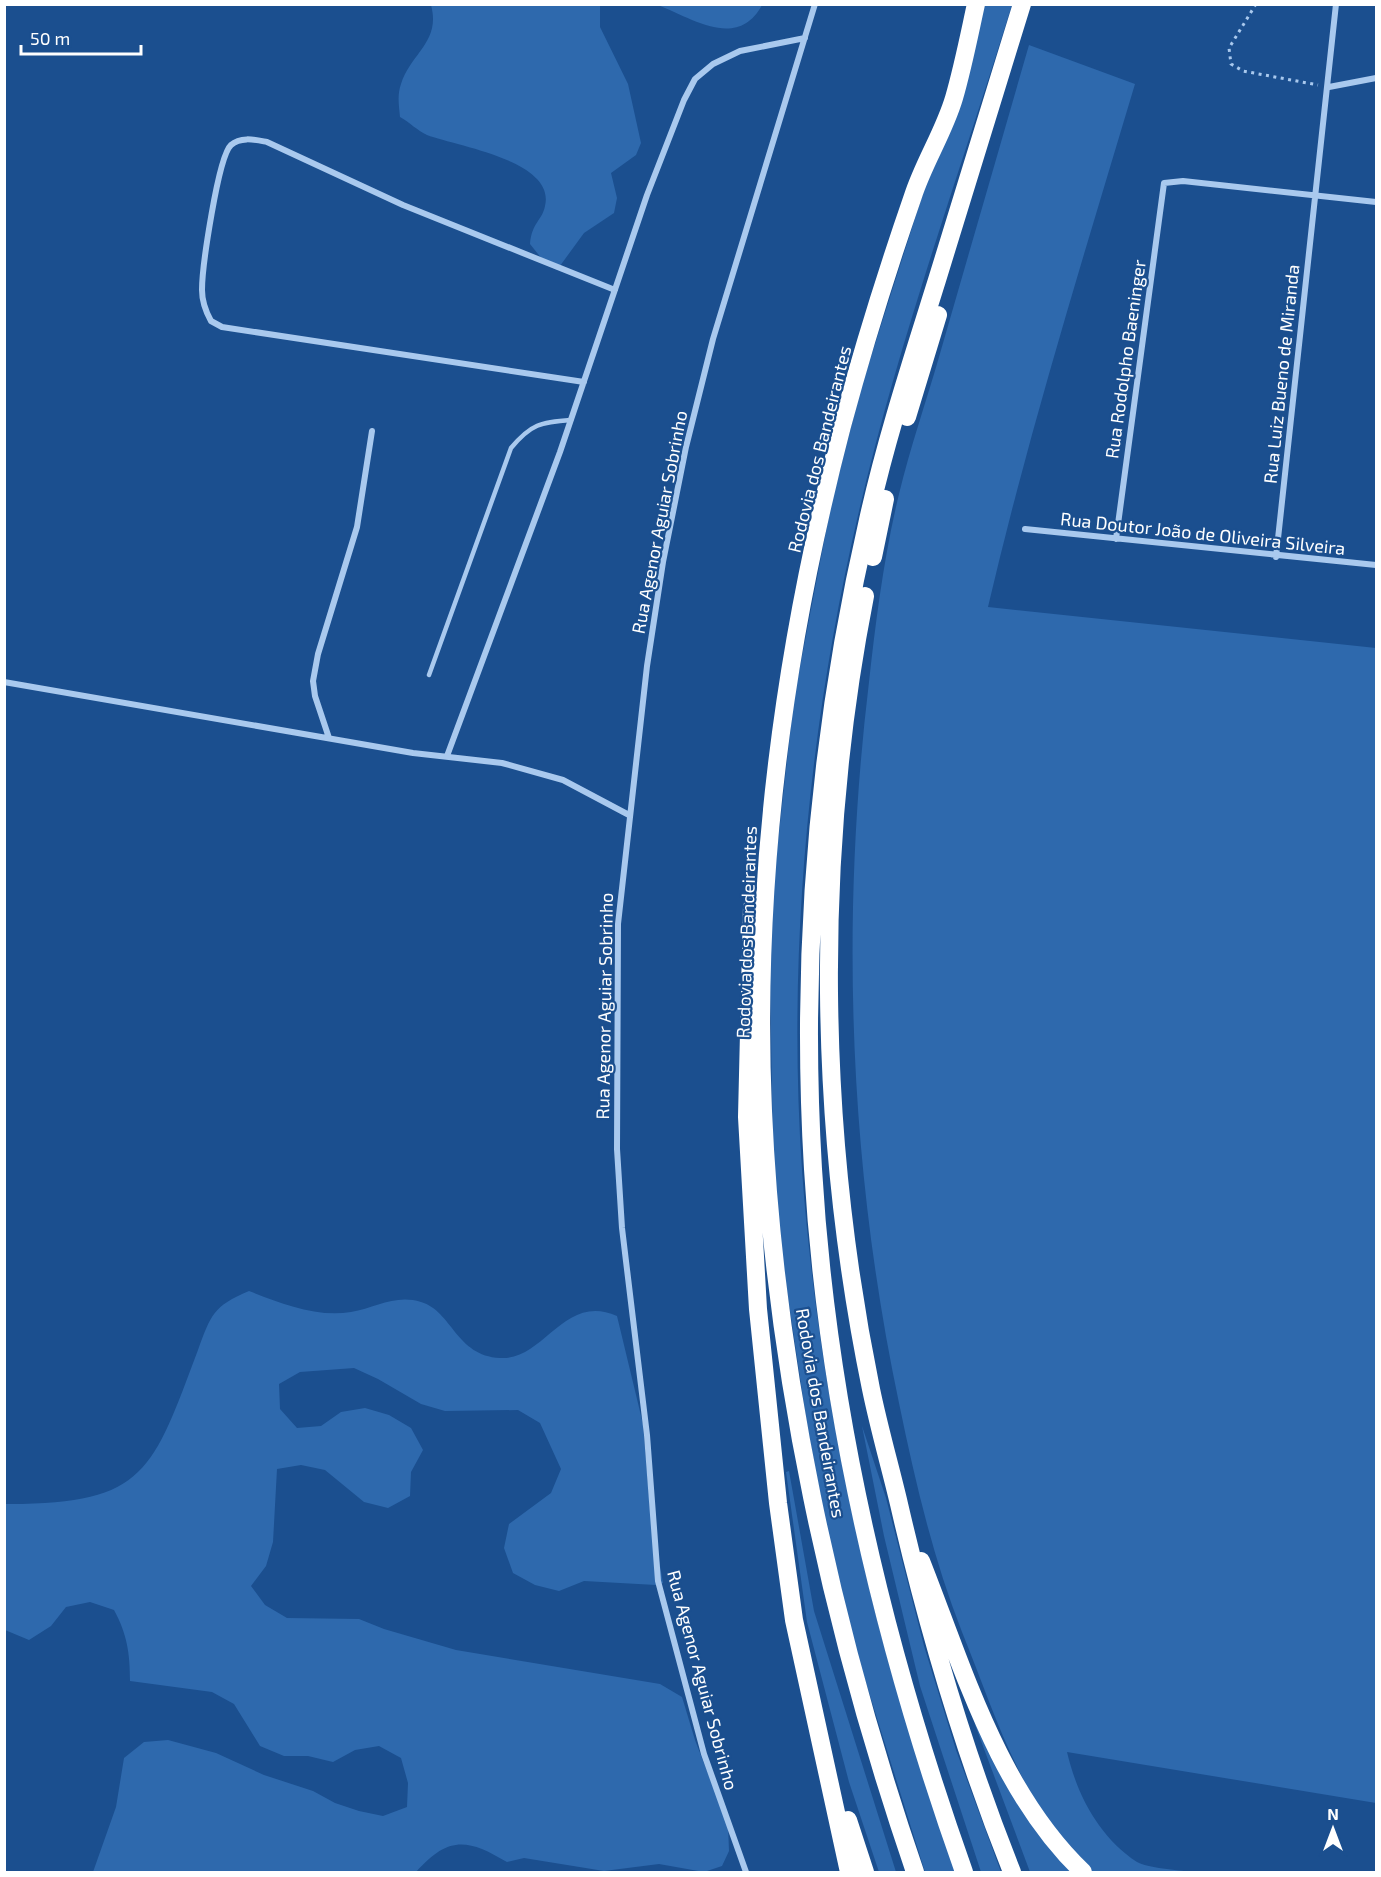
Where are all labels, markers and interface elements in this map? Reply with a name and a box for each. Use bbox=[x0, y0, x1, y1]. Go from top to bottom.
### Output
scale bar bbox=[21, 18, 141, 56]
text: 50 m bbox=[30, 27, 70, 49]
street label: Rua Rodolpho Baeninger bbox=[1100, 258, 1150, 460]
street label: Rua Luiz Bueno de Miranda bbox=[1259, 263, 1303, 485]
street label: Rodovia dos Bandeirantes bbox=[783, 343, 855, 555]
street label: Rua Agenor Aguiar Sobrinho bbox=[627, 409, 691, 635]
street label: Rua Doutor João de Oliveira Silveira bbox=[1059, 507, 1347, 559]
street label: Rodovia dos Bandeirantes bbox=[731, 825, 761, 1039]
street label: Rua Agenor Aguiar Sobrinho bbox=[591, 892, 617, 1120]
street label: Rodovia dos Bandeirantes bbox=[792, 1306, 850, 1520]
street label: Rua Agenor Aguiar Sobrinho bbox=[663, 1568, 743, 1792]
north arrow bbox=[1303, 1799, 1363, 1859]
text: N bbox=[1327, 1804, 1339, 1823]

